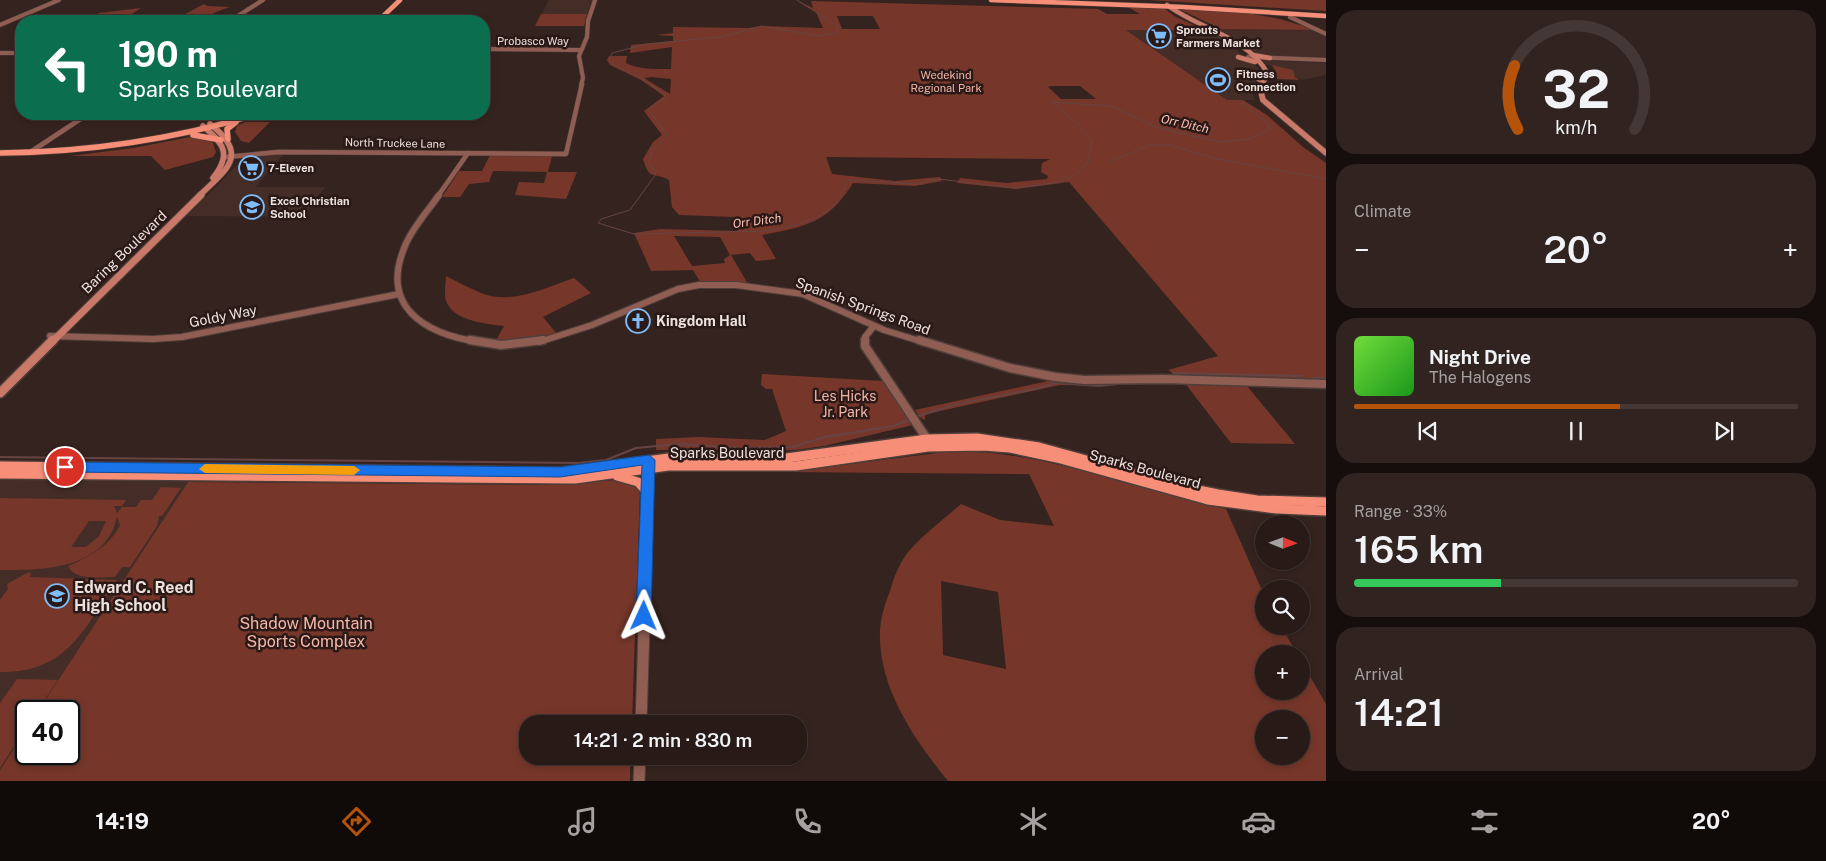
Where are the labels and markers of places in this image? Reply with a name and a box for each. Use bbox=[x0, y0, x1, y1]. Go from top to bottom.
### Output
supermarket icon: Sprouts Farmers Market bbox=[1146, 23, 1172, 49]
place label: Sprouts Farmers Market bbox=[1176, 24, 1260, 49]
sports icon: Fitness Connection bbox=[1205, 67, 1231, 93]
place label: Fitness Connection bbox=[1236, 68, 1296, 93]
supermarket icon: 7-Eleven bbox=[238, 155, 264, 181]
place label: 7-Eleven bbox=[268, 162, 314, 174]
school or university icon: Excel Christian School bbox=[239, 194, 265, 220]
place label: Excel Christian School bbox=[270, 195, 349, 220]
church icon: Kingdom Hall bbox=[625, 308, 651, 334]
place label: Kingdom Hall bbox=[656, 313, 747, 329]
pin bbox=[44, 446, 86, 488]
place label: Edward C. Reed High School bbox=[74, 578, 193, 615]
school or university icon: Edward C. Reed High School bbox=[44, 583, 70, 609]

